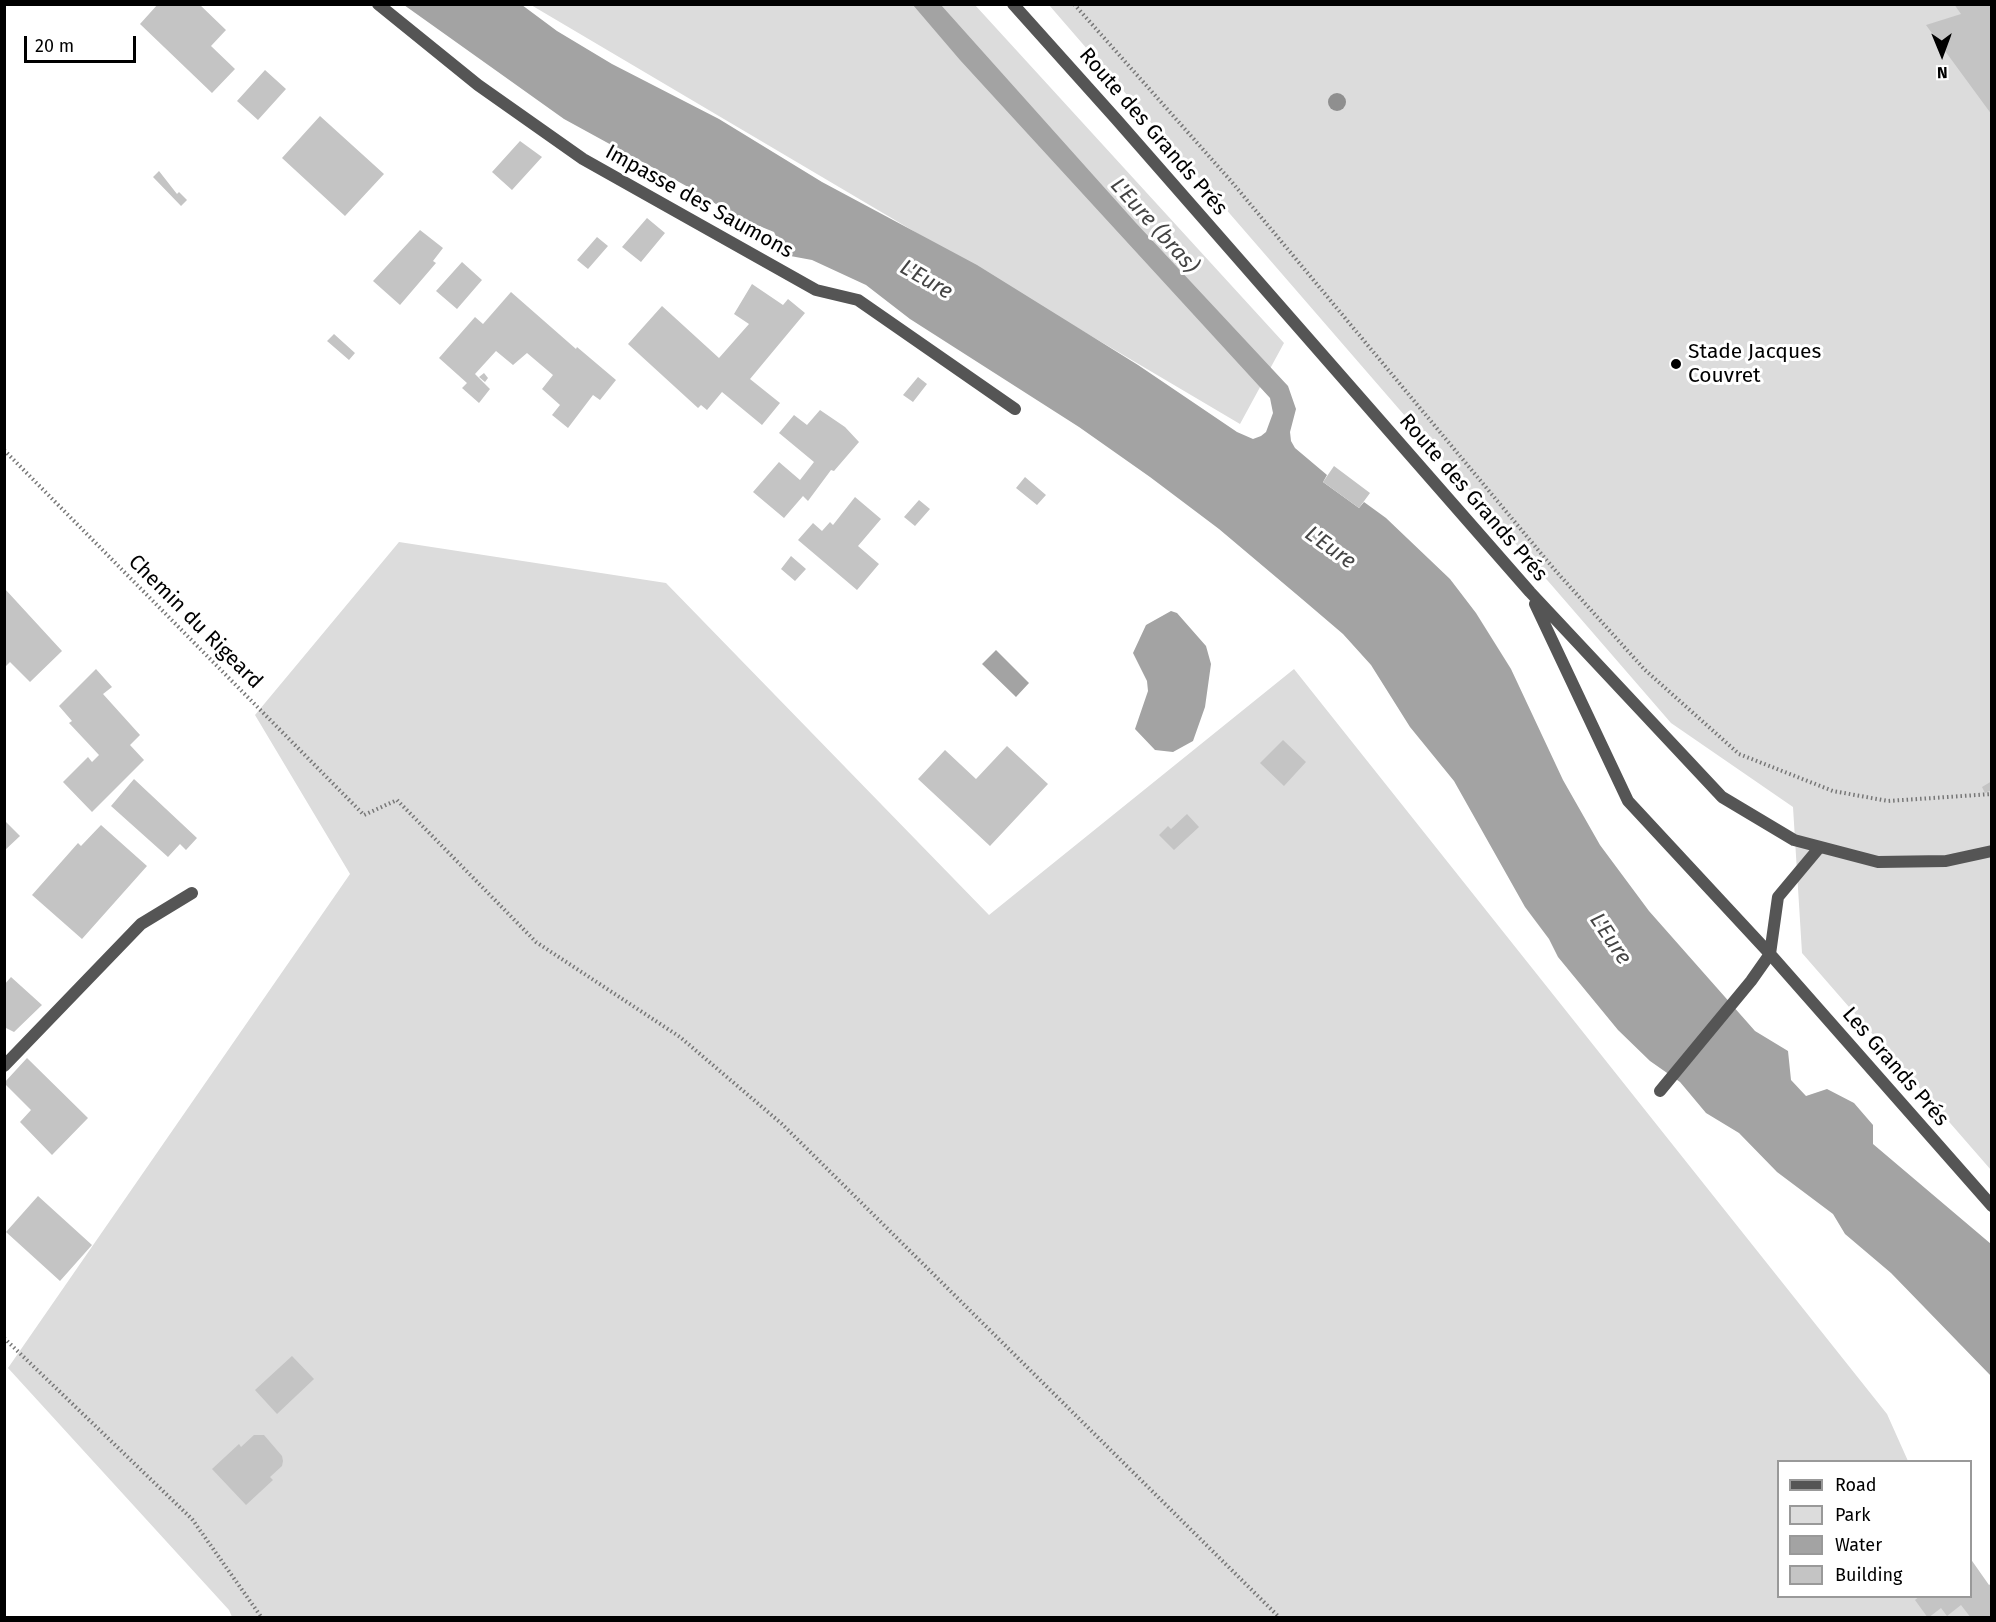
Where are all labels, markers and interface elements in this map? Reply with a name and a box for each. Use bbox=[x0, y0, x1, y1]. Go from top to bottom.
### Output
scale bar bbox=[27, 24, 140, 62]
north arrow bbox=[1912, 24, 1972, 84]
text: 20 m bbox=[35, 35, 74, 57]
street label: Route des Grands Prés bbox=[1074, 43, 1232, 221]
text: N bbox=[1937, 63, 1948, 82]
street label: Impasse des Saumons bbox=[601, 140, 797, 264]
water label: L'Eure (bras) bbox=[1104, 173, 1204, 279]
water label: L'Eure bbox=[895, 254, 957, 306]
place label: Stade Jacques Couvret bbox=[1688, 339, 1821, 389]
marker: Stade Jacques Couvret bbox=[1669, 357, 1683, 371]
street label: Route des Grands Prés bbox=[1394, 409, 1552, 587]
water label: L'Eure bbox=[1299, 521, 1361, 575]
street label: Chemin du Rigeard bbox=[123, 550, 267, 694]
water label: L'Eure bbox=[1583, 908, 1637, 970]
street label: Les Grands Prés bbox=[1836, 1002, 1954, 1132]
legend bbox=[1777, 1460, 1972, 1598]
text: Road bbox=[1835, 1474, 1877, 1496]
text: Park bbox=[1835, 1504, 1870, 1526]
text: Water bbox=[1835, 1534, 1882, 1556]
text: Building bbox=[1835, 1564, 1902, 1586]

